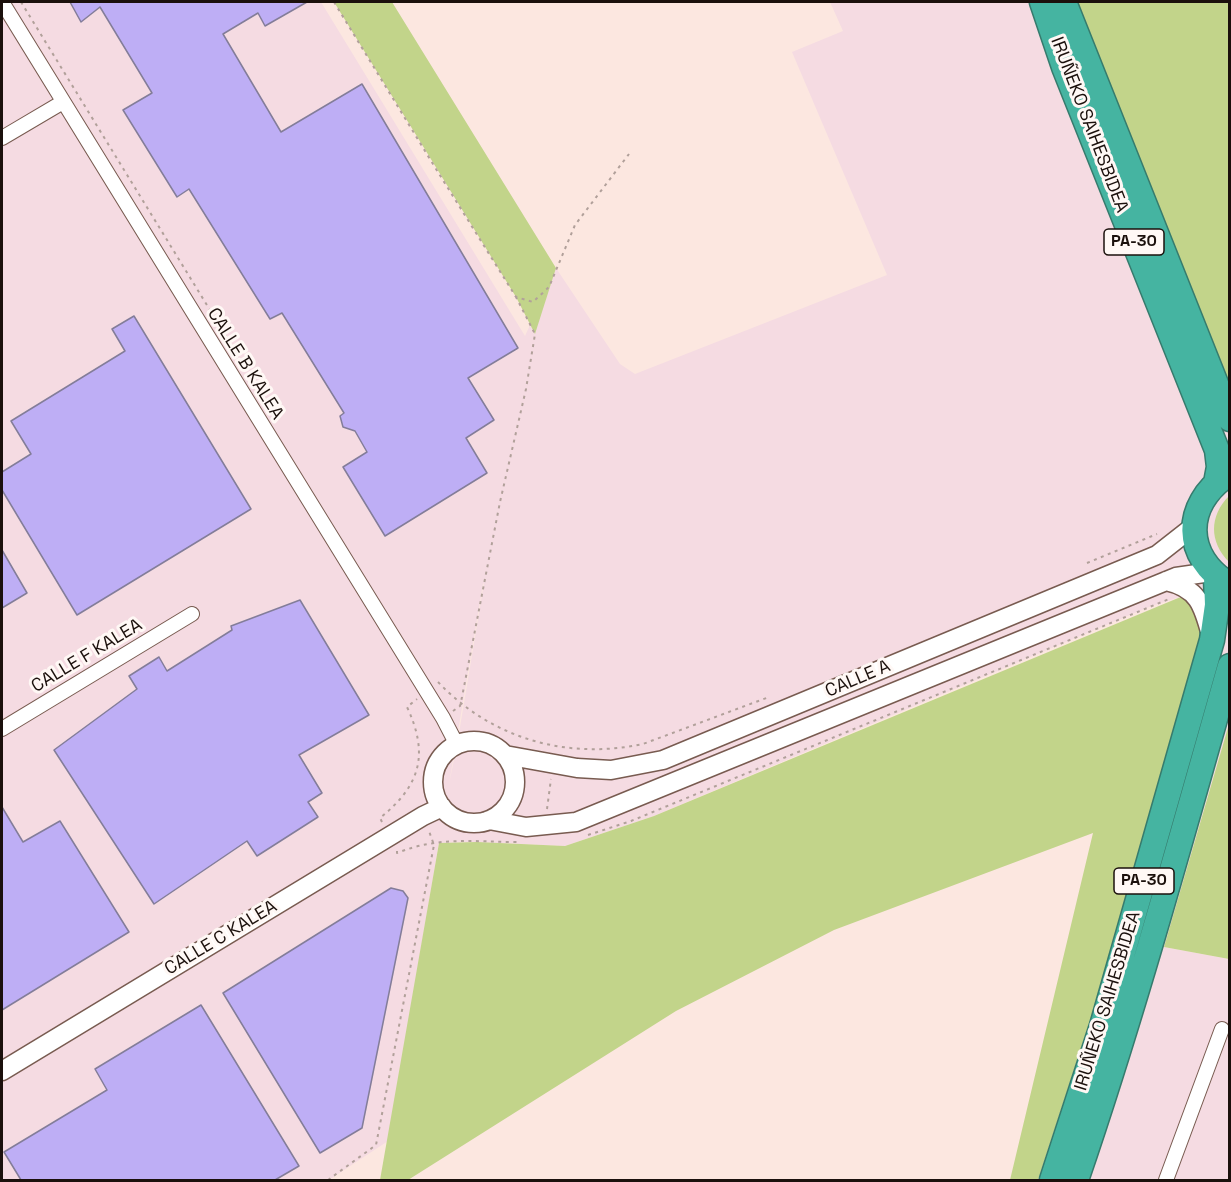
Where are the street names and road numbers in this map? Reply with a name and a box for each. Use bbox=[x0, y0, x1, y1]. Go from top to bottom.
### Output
street label: IRUÑEKO SAIHESBIDEA bbox=[1046, 34, 1132, 216]
road number: PA-30 bbox=[1104, 229, 1164, 255]
street label: CALLE B KALEA bbox=[202, 304, 288, 424]
street label: CALLE F KALEA bbox=[28, 615, 146, 697]
street label: CALLE A bbox=[822, 656, 894, 702]
road number: PA-30 bbox=[1114, 868, 1174, 894]
street label: CALLE C KALEA bbox=[161, 896, 281, 980]
street label: IRUÑEKO SAIHESBIDEA bbox=[1070, 909, 1146, 1093]

